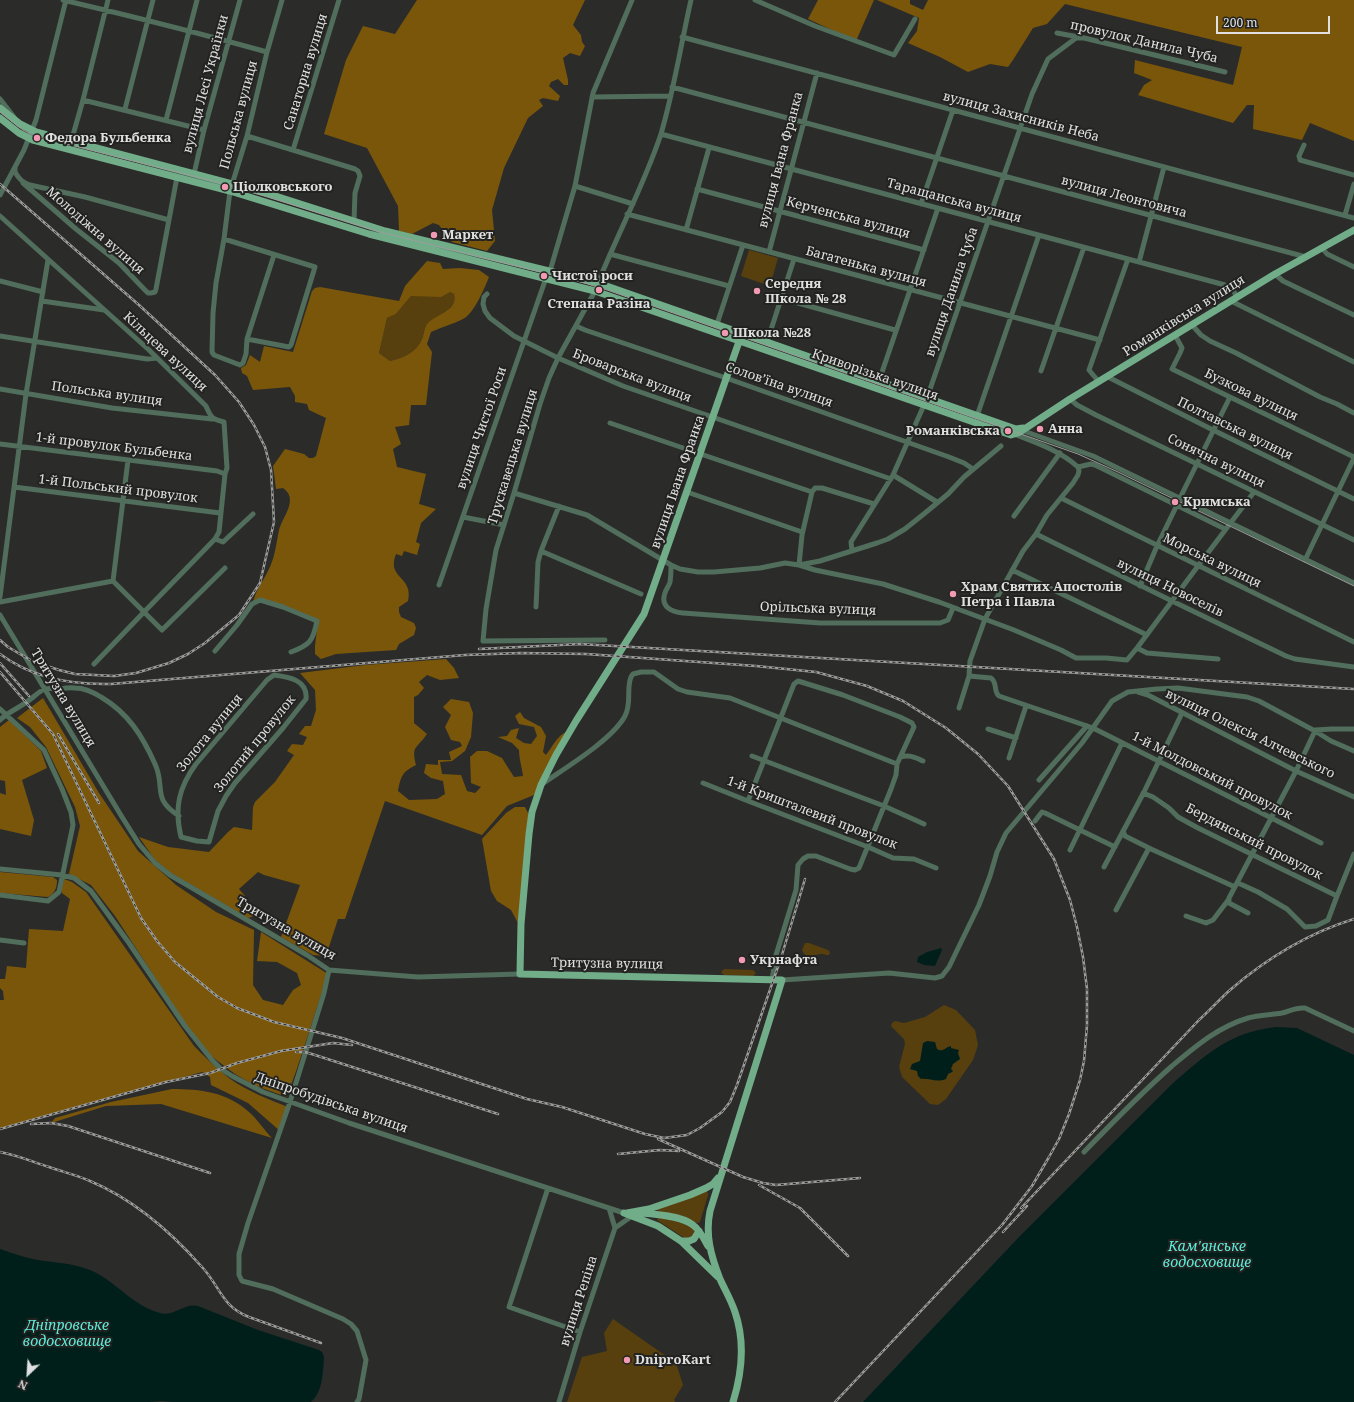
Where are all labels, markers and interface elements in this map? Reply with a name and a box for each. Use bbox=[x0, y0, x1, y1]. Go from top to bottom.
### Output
scale bar bbox=[1218, 8, 1332, 34]
street label: Санаторна вулиця bbox=[281, 12, 331, 132]
street label: вулиця Лесі Українки bbox=[180, 13, 232, 155]
text: 200 m bbox=[1223, 14, 1258, 31]
street label: провулок Данила Чуба bbox=[1069, 17, 1219, 67]
street label: Польська вулиця bbox=[217, 59, 261, 171]
street label: вулиця Захисників Неба bbox=[941, 89, 1101, 145]
street label: вулиця Івана Франка bbox=[755, 90, 807, 230]
place label: Федора Бульбенка bbox=[45, 130, 172, 146]
marker: Федора Бульбенка bbox=[32, 133, 42, 143]
street label: вулиця Леонтовича bbox=[1059, 173, 1189, 221]
street label: Таращанська вулиця bbox=[885, 176, 1023, 226]
place label: Ціолковського bbox=[233, 179, 332, 195]
marker: Ціолковського bbox=[220, 182, 230, 192]
street label: Молодіжна вулиця bbox=[43, 184, 147, 278]
street label: Керченська вулиця bbox=[784, 194, 912, 242]
street label: вулиця Данила Чуба bbox=[922, 225, 982, 359]
place label: Маркет bbox=[442, 227, 493, 243]
marker: Маркет bbox=[429, 230, 439, 240]
street label: Багатенька вулиця bbox=[804, 243, 928, 291]
place label: Чистої роси bbox=[552, 268, 633, 284]
marker: Чистої роси bbox=[539, 271, 549, 281]
street label: Романківська вулиця bbox=[1120, 272, 1248, 360]
place label: Середня Школа № 28 bbox=[765, 276, 846, 307]
marker: Степана Разіна bbox=[594, 285, 604, 295]
marker: Середня Школа № 28 bbox=[752, 286, 762, 296]
place label: Степана Разіна bbox=[548, 296, 650, 312]
street label: Кільцева вулиця bbox=[120, 309, 210, 395]
place label: Школа №28 bbox=[733, 325, 811, 341]
marker: Школа №28 bbox=[720, 328, 730, 338]
street label: Броварська вулиця bbox=[570, 346, 694, 406]
street label: Криворізька вулиця bbox=[810, 346, 940, 404]
street label: Соловʼїна вулиця bbox=[723, 359, 835, 411]
street label: вулиця Чистої Роси bbox=[454, 365, 510, 491]
street label: Бузкова вулиця bbox=[1202, 366, 1300, 424]
street label: Польська вулиця bbox=[51, 378, 163, 410]
street label: Трускавецька вулиця bbox=[485, 387, 541, 527]
street label: Полтавська вулиця bbox=[1175, 394, 1295, 464]
street label: вулиця Івана Франка bbox=[648, 413, 708, 551]
place label: Анна bbox=[1048, 421, 1083, 437]
place label: Романківська bbox=[906, 423, 1000, 439]
marker: Анна bbox=[1035, 424, 1045, 434]
marker: Романківська bbox=[1003, 426, 1013, 436]
street label: 1-й провулок Бульбенка bbox=[35, 430, 193, 464]
street label: Сонячна вулиця bbox=[1165, 431, 1267, 491]
street label: 1-й Польський провулок bbox=[38, 471, 198, 507]
place label: Кримська bbox=[1183, 494, 1251, 510]
marker: Кримська bbox=[1170, 497, 1180, 507]
street label: Морська вулиця bbox=[1160, 530, 1264, 592]
street label: вулиця Новоселів bbox=[1114, 556, 1226, 620]
place label: Храм Святих Апостолів Петра і Павла bbox=[961, 579, 1122, 610]
marker: Храм Святих Апостолів Петра і Павла bbox=[948, 589, 958, 599]
street label: Орільська вулиця bbox=[760, 599, 876, 619]
street label: Тритузна вулиця bbox=[27, 646, 99, 750]
street label: вулиця Олексія Алчевського bbox=[1163, 686, 1337, 782]
street label: Золота вулиця bbox=[174, 691, 246, 775]
street label: Золотий провулок bbox=[211, 692, 299, 796]
street label: 1-й Молдовський провулок bbox=[1129, 729, 1295, 823]
street label: 1-й Кришталевий провулок bbox=[725, 773, 899, 853]
street label: Бердянський провулок bbox=[1183, 801, 1325, 883]
street label: Тритузна вулиця bbox=[233, 894, 339, 964]
place label: Укрнафта bbox=[750, 952, 817, 968]
street label: Тритузна вулиця bbox=[551, 955, 663, 973]
marker: Укрнафта bbox=[737, 955, 747, 965]
street label: Дніпробудівська вулиця bbox=[252, 1069, 410, 1137]
water label: Кам'янське водосховище bbox=[1163, 1239, 1251, 1272]
street label: вулиця Репіна bbox=[557, 1254, 601, 1348]
water label: Дніпровське водосховище bbox=[23, 1318, 111, 1350]
place label: DniproKart bbox=[635, 1352, 711, 1368]
north arrow bbox=[8, 1354, 48, 1394]
marker: DniproKart bbox=[622, 1355, 632, 1365]
text: N bbox=[16, 1377, 30, 1394]

